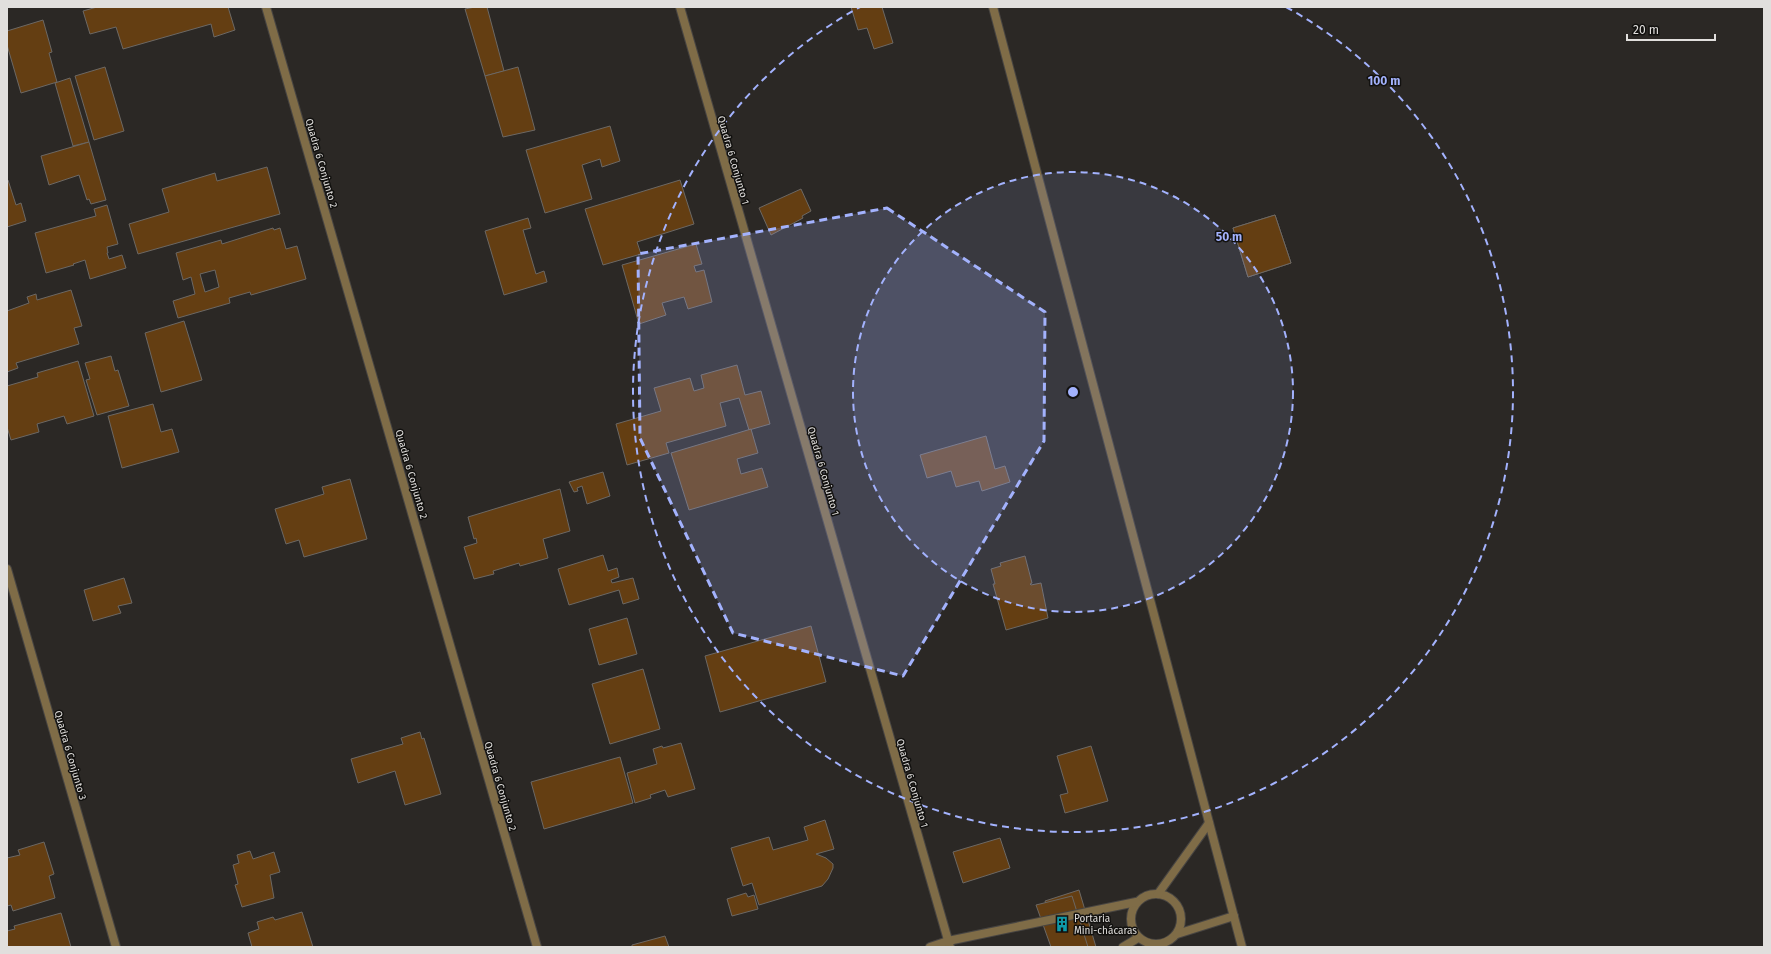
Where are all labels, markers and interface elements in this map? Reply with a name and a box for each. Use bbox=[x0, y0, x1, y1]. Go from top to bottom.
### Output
scale bar bbox=[1627, 16, 1715, 42]
text: 20 m bbox=[1633, 23, 1659, 37]
text: 100 m bbox=[1368, 74, 1400, 88]
street label: Quadra 6 Conjunto 1 bbox=[715, 115, 751, 206]
street label: Quadra 6 Conjunto 2 bbox=[303, 117, 340, 209]
text: 50 m bbox=[1216, 230, 1242, 244]
centre of rings bbox=[1066, 385, 1080, 399]
street label: Quadra 6 Conjunto 1 bbox=[805, 426, 841, 517]
street label: Quadra 6 Conjunto 2 bbox=[393, 428, 430, 520]
street label: Quadra 6 Conjunto 3 bbox=[52, 709, 89, 801]
street label: Quadra 6 Conjunto 1 bbox=[894, 738, 930, 829]
street label: Quadra 6 Conjunto 2 bbox=[482, 740, 519, 832]
place label: Portaria Mini-chácaras bbox=[1074, 913, 1137, 937]
building icon: Portaria Mini-chácaras bbox=[1053, 915, 1071, 933]

